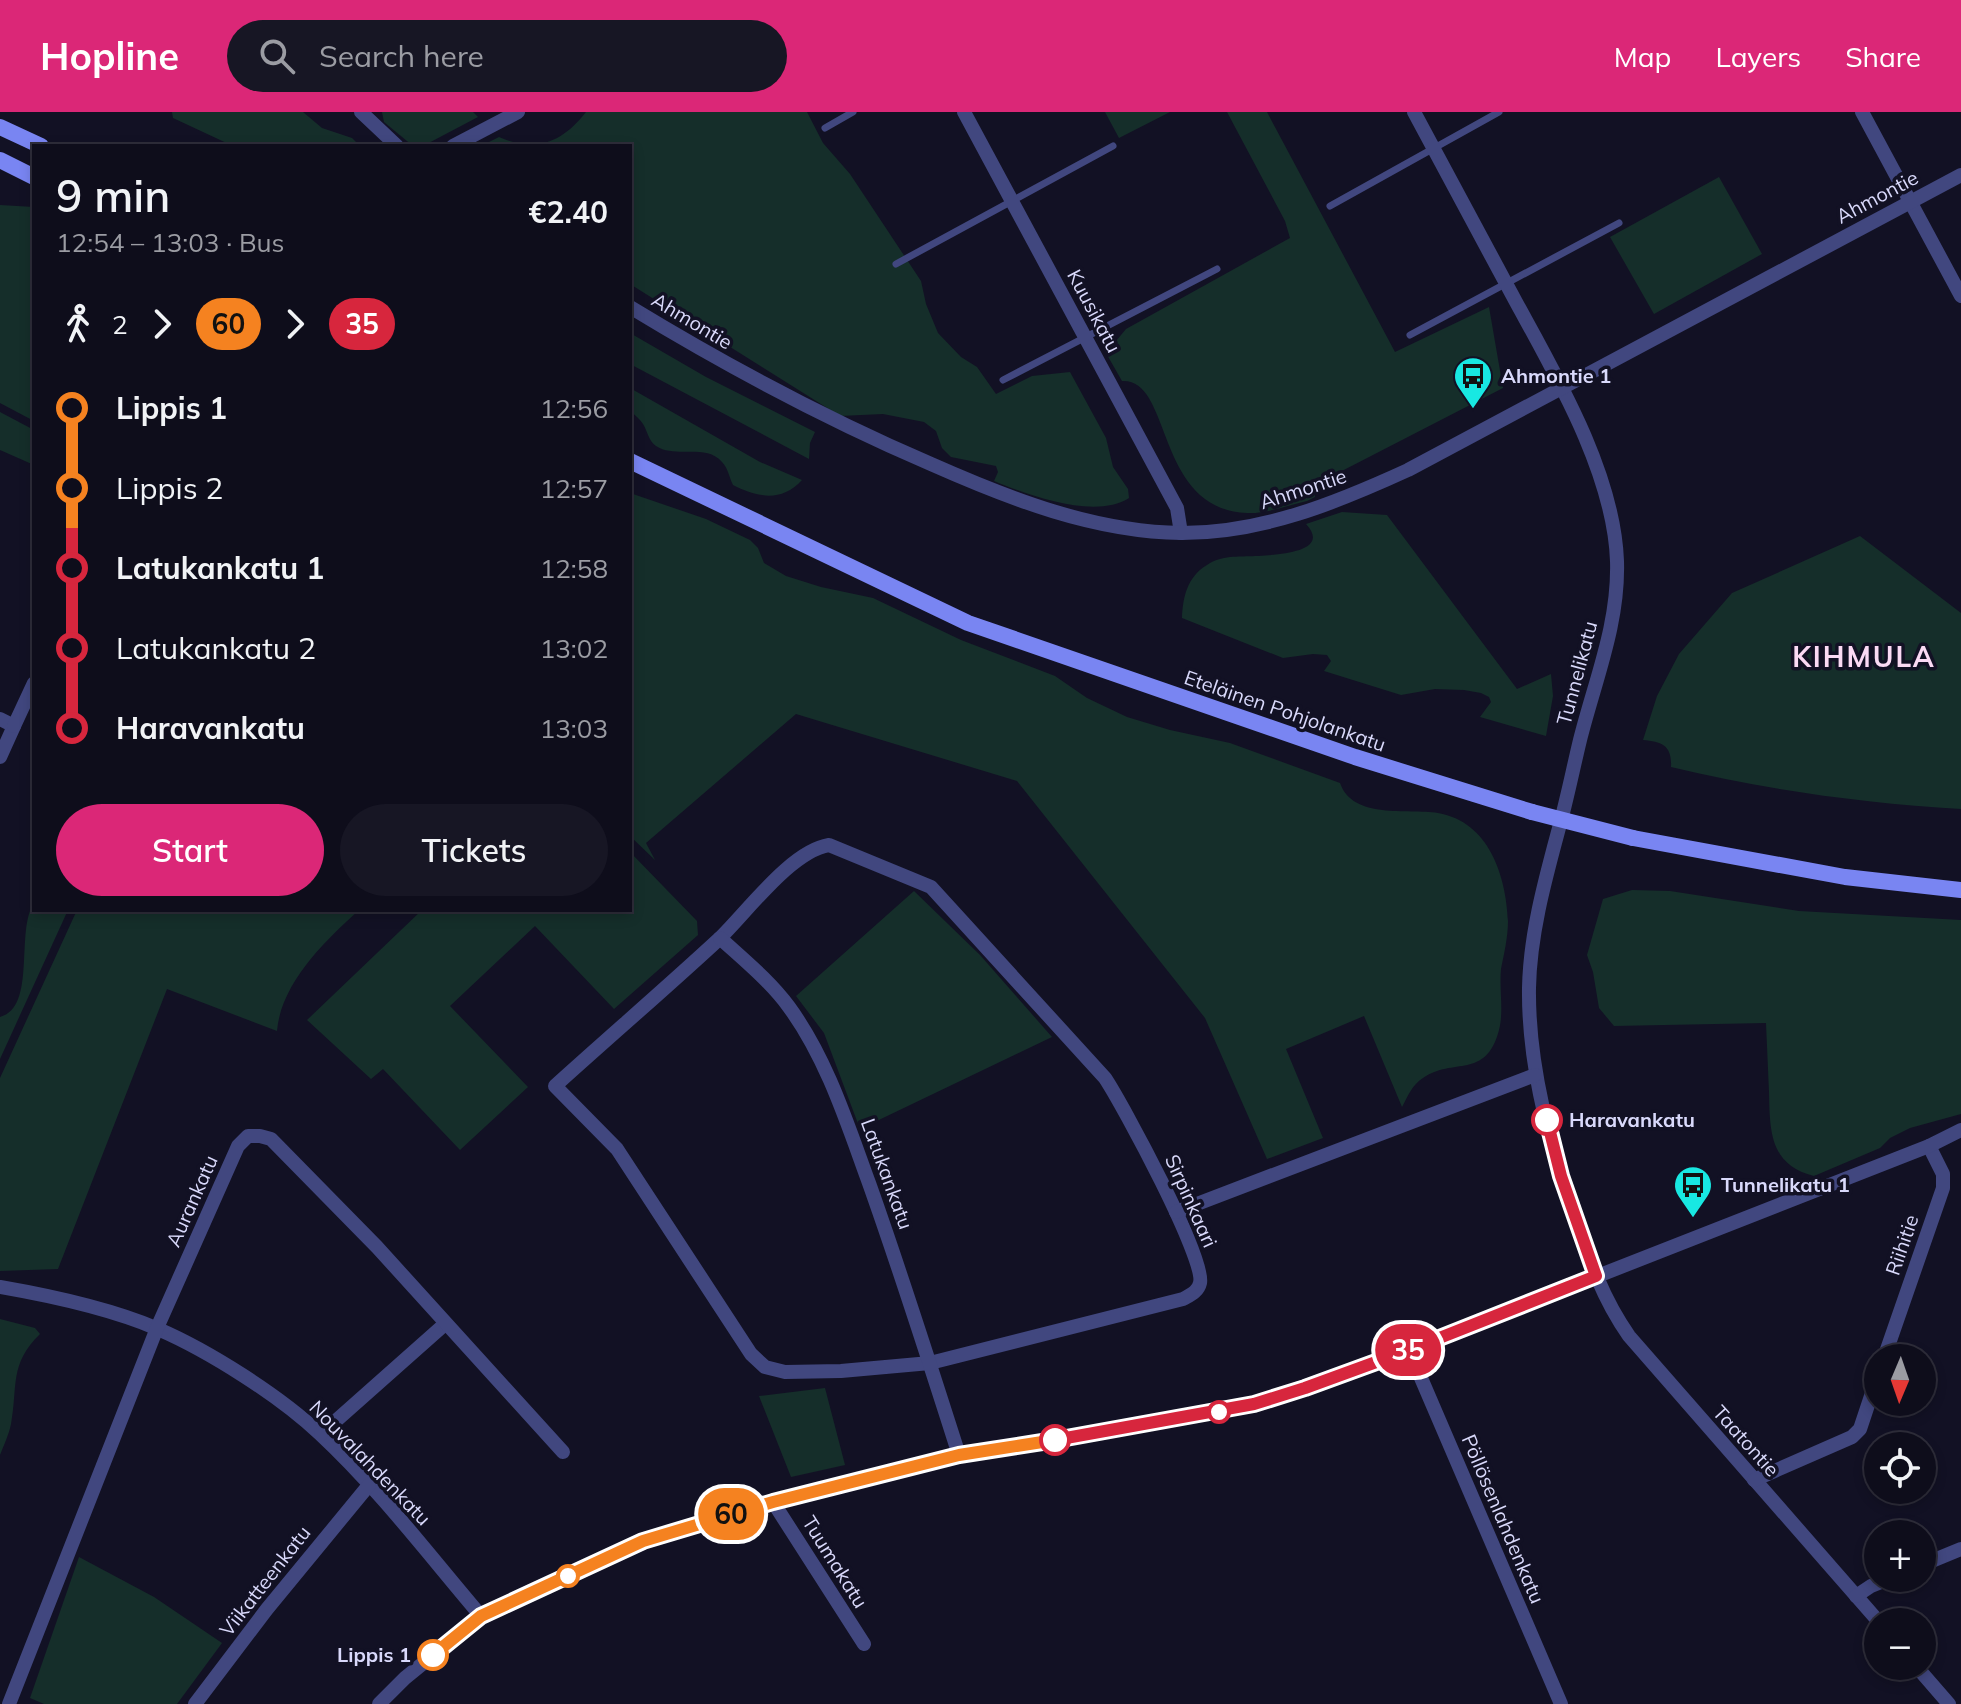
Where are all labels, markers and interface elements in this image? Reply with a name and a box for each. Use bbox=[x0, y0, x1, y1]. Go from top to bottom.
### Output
search box bbox=[227, 20, 787, 92]
text: Hopline bbox=[40, 32, 179, 80]
icon: search bbox=[255, 34, 299, 78]
text: Search here bbox=[319, 37, 484, 75]
text: Map bbox=[1614, 39, 1671, 74]
text: Layers bbox=[1715, 39, 1801, 74]
text: Share bbox=[1845, 39, 1921, 74]
street label: Ahmontie bbox=[1831, 164, 1922, 229]
text: 9 min bbox=[56, 168, 170, 223]
text: €2.40 bbox=[529, 193, 608, 231]
text: 12:54 – 13:03 · Bus bbox=[56, 226, 285, 259]
street label: Kuusikatu bbox=[1062, 265, 1127, 357]
street label: Ahmontie bbox=[647, 287, 737, 354]
icon: walk bbox=[56, 302, 100, 346]
icon: forward bbox=[140, 302, 184, 346]
icon: forward bbox=[273, 302, 317, 346]
text: 60 bbox=[212, 306, 245, 341]
text: 35 bbox=[345, 306, 379, 341]
text: 2 bbox=[112, 308, 128, 341]
bus stop icon: Ahmontie 1 bbox=[1452, 355, 1494, 410]
place label: Ahmontie 1 bbox=[1501, 363, 1611, 388]
text: Lippis 1 bbox=[116, 389, 227, 427]
text: 12:56 bbox=[540, 392, 608, 425]
street label: Ahmontie bbox=[1256, 463, 1349, 514]
text: Lippis 2 bbox=[116, 469, 223, 507]
text: 12:57 bbox=[540, 472, 608, 505]
text: Latukankatu 1 bbox=[116, 549, 324, 587]
text: 12:58 bbox=[540, 552, 608, 585]
street label: Tunnelikatu bbox=[1551, 618, 1602, 728]
text: Latukankatu 2 bbox=[116, 629, 316, 667]
text: 13:02 bbox=[540, 632, 608, 665]
district label: KIHMULA bbox=[1792, 639, 1936, 674]
street label: Eteläinen Pohjolankatu bbox=[1181, 664, 1389, 757]
text: Haravankatu bbox=[116, 709, 305, 747]
text: 13:03 bbox=[540, 712, 608, 745]
button: Start bbox=[56, 804, 324, 896]
button: Tickets bbox=[340, 804, 608, 896]
marker: Haravankatu bbox=[1532, 1105, 1562, 1135]
place label: Haravankatu bbox=[1569, 1107, 1695, 1132]
street label: Latukankatu bbox=[856, 1115, 919, 1233]
street label: Sirpinkaari bbox=[1160, 1150, 1223, 1251]
street label: Aurankatu bbox=[160, 1151, 223, 1251]
bus stop icon: Tunnelikatu 1 bbox=[1672, 1164, 1714, 1219]
place label: Tunnelikatu 1 bbox=[1721, 1172, 1850, 1197]
street label: Riihitie bbox=[1880, 1211, 1924, 1278]
line badge: 35 bbox=[1372, 1324, 1444, 1376]
text: 35 bbox=[1391, 1332, 1425, 1367]
north arrow bbox=[1864, 1344, 1936, 1416]
map controls bbox=[1864, 1344, 1936, 1680]
street label: Nouvalahdenkatu bbox=[304, 1395, 436, 1530]
street label: Taatontie bbox=[1708, 1400, 1785, 1481]
unlabelled marker bbox=[1208, 1401, 1230, 1423]
unlabelled marker bbox=[1040, 1425, 1070, 1455]
street label: Pöllösenlahdenkatu bbox=[1457, 1430, 1550, 1607]
button: locate bbox=[1864, 1432, 1936, 1504]
line badge: 60 bbox=[695, 1488, 767, 1540]
text: 60 bbox=[714, 1496, 748, 1531]
street label: Tuumakatu bbox=[797, 1511, 874, 1612]
street label: Viikatteenkatu bbox=[214, 1520, 316, 1641]
button: + bbox=[1864, 1520, 1936, 1592]
unlabelled marker bbox=[557, 1565, 579, 1587]
button: − bbox=[1864, 1608, 1936, 1680]
marker: Lippis 1 bbox=[418, 1640, 448, 1670]
place label: Lippis 1 bbox=[337, 1642, 411, 1667]

